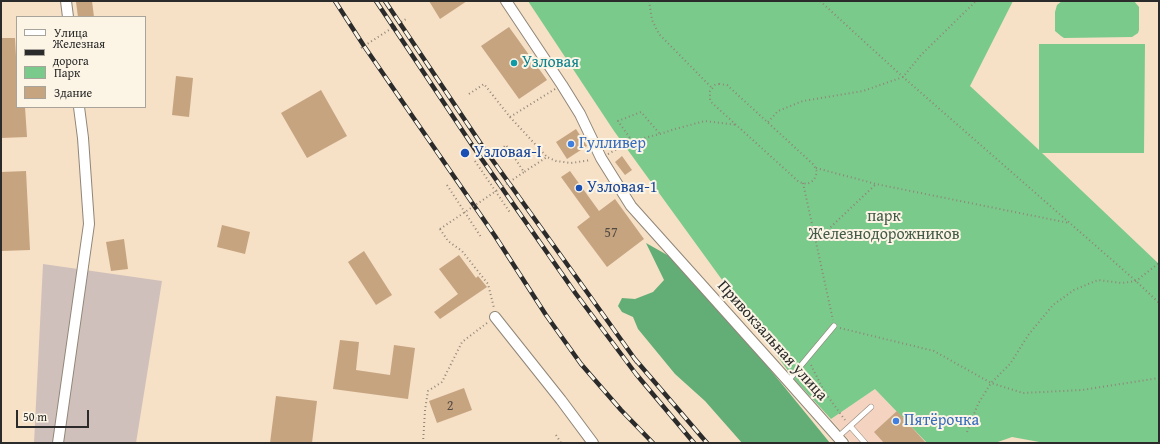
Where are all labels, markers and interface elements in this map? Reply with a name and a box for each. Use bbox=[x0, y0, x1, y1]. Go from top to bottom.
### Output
legend bbox=[16, 16, 146, 108]
text: Улица bbox=[54, 24, 88, 41]
text: Железная дорога bbox=[53, 35, 105, 69]
place label: Узловая bbox=[522, 53, 579, 73]
marker: Узловая bbox=[509, 58, 519, 68]
text: Парк bbox=[54, 64, 80, 81]
text: Здание bbox=[54, 84, 92, 101]
place label: Гулливер bbox=[579, 134, 646, 154]
marker: Гулливер bbox=[566, 139, 576, 149]
place label: Узловая-I bbox=[474, 143, 542, 163]
marker: Узловая-I bbox=[459, 147, 471, 159]
place label: Узловая-1 bbox=[587, 178, 657, 198]
marker: Узловая-1 bbox=[574, 183, 584, 193]
park label: парк Железнодорожников bbox=[809, 207, 959, 245]
house number: 57 bbox=[604, 225, 618, 241]
street label: Привокзальная улица bbox=[713, 277, 831, 405]
house number: 2 bbox=[447, 398, 453, 414]
scale bar bbox=[18, 402, 91, 428]
text: 50 m bbox=[23, 408, 47, 425]
place label: Пятёрочка bbox=[904, 411, 979, 431]
marker: Пятёрочка bbox=[891, 416, 901, 426]

